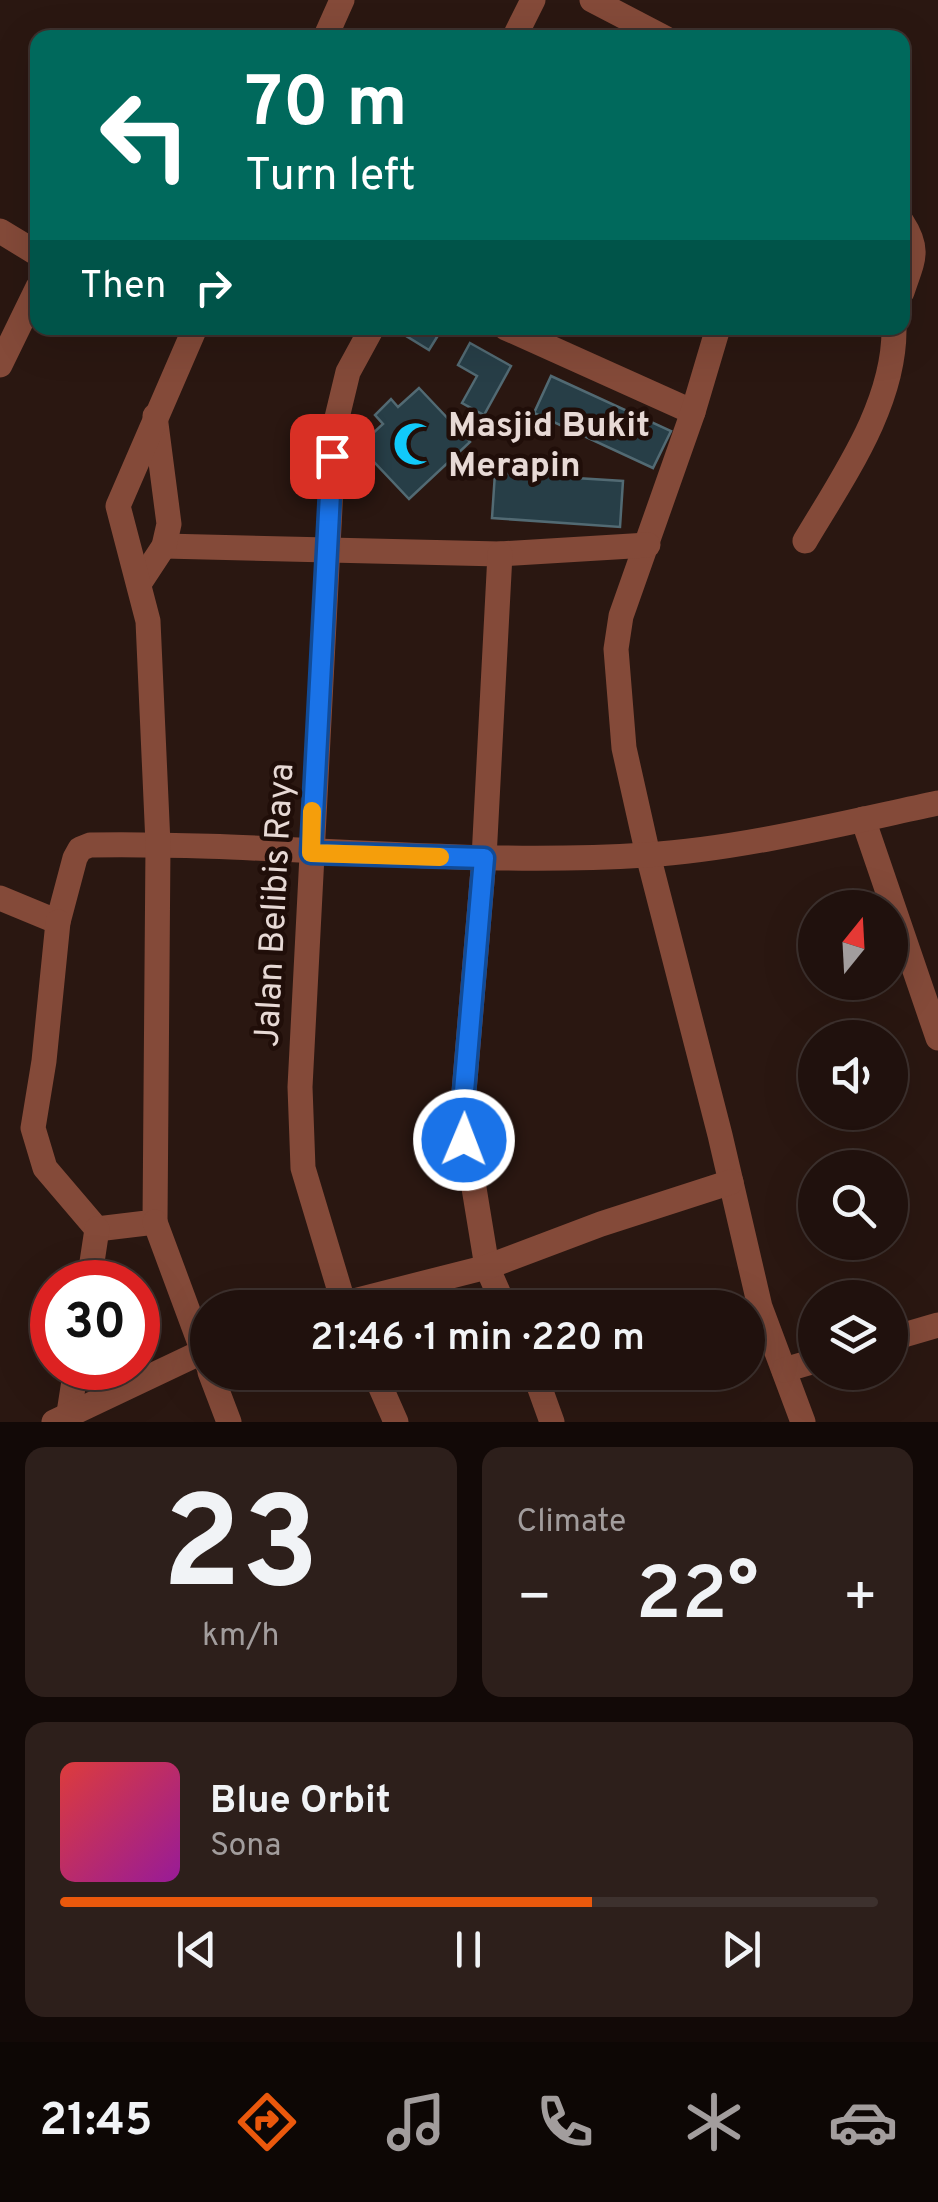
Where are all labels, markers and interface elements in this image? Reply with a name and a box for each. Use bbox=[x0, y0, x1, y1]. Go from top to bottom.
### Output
text: 70 m bbox=[245, 62, 408, 151]
icon: left bbox=[80, 70, 210, 200]
text: Turn left bbox=[245, 149, 416, 206]
icon: right bbox=[186, 260, 241, 315]
text: Then bbox=[80, 263, 166, 312]
place label: Masjid Bukit Merapin bbox=[448, 405, 650, 489]
pin bbox=[290, 414, 375, 499]
mosque icon: Masjid Bukit Merapin bbox=[391, 420, 439, 468]
icon: arrive bbox=[305, 429, 360, 484]
street label: Jalan Belibis Raya bbox=[247, 762, 305, 1048]
north arrow bbox=[798, 890, 908, 1000]
map controls bbox=[798, 890, 908, 1390]
button: sound bbox=[798, 1020, 908, 1130]
position arrow bbox=[412, 1088, 516, 1192]
button: search bbox=[798, 1150, 908, 1260]
speed limit sign: 30 bbox=[30, 1260, 160, 1390]
button: layers bbox=[798, 1280, 908, 1390]
text: 21:46 · 1 min · 220 m bbox=[310, 1315, 645, 1364]
text: 23 bbox=[162, 1469, 319, 1634]
text: Climate bbox=[517, 1503, 626, 1543]
text: 22° bbox=[636, 1551, 759, 1646]
text: − bbox=[517, 1565, 552, 1635]
text: + bbox=[843, 1565, 878, 1635]
text: km/h bbox=[202, 1617, 280, 1657]
text: Blue Orbit bbox=[210, 1778, 391, 1827]
text: Sona bbox=[210, 1827, 281, 1867]
icon: previous bbox=[169, 1922, 224, 1977]
icon: pause bbox=[441, 1922, 496, 1977]
icon: next bbox=[714, 1922, 769, 1977]
icon: directions bbox=[232, 2087, 302, 2157]
icon: music bbox=[381, 2087, 451, 2157]
icon: phone bbox=[530, 2087, 600, 2157]
icon: climate bbox=[679, 2087, 749, 2157]
icon: car bbox=[828, 2087, 898, 2157]
text: 21:45 bbox=[40, 2094, 152, 2151]

